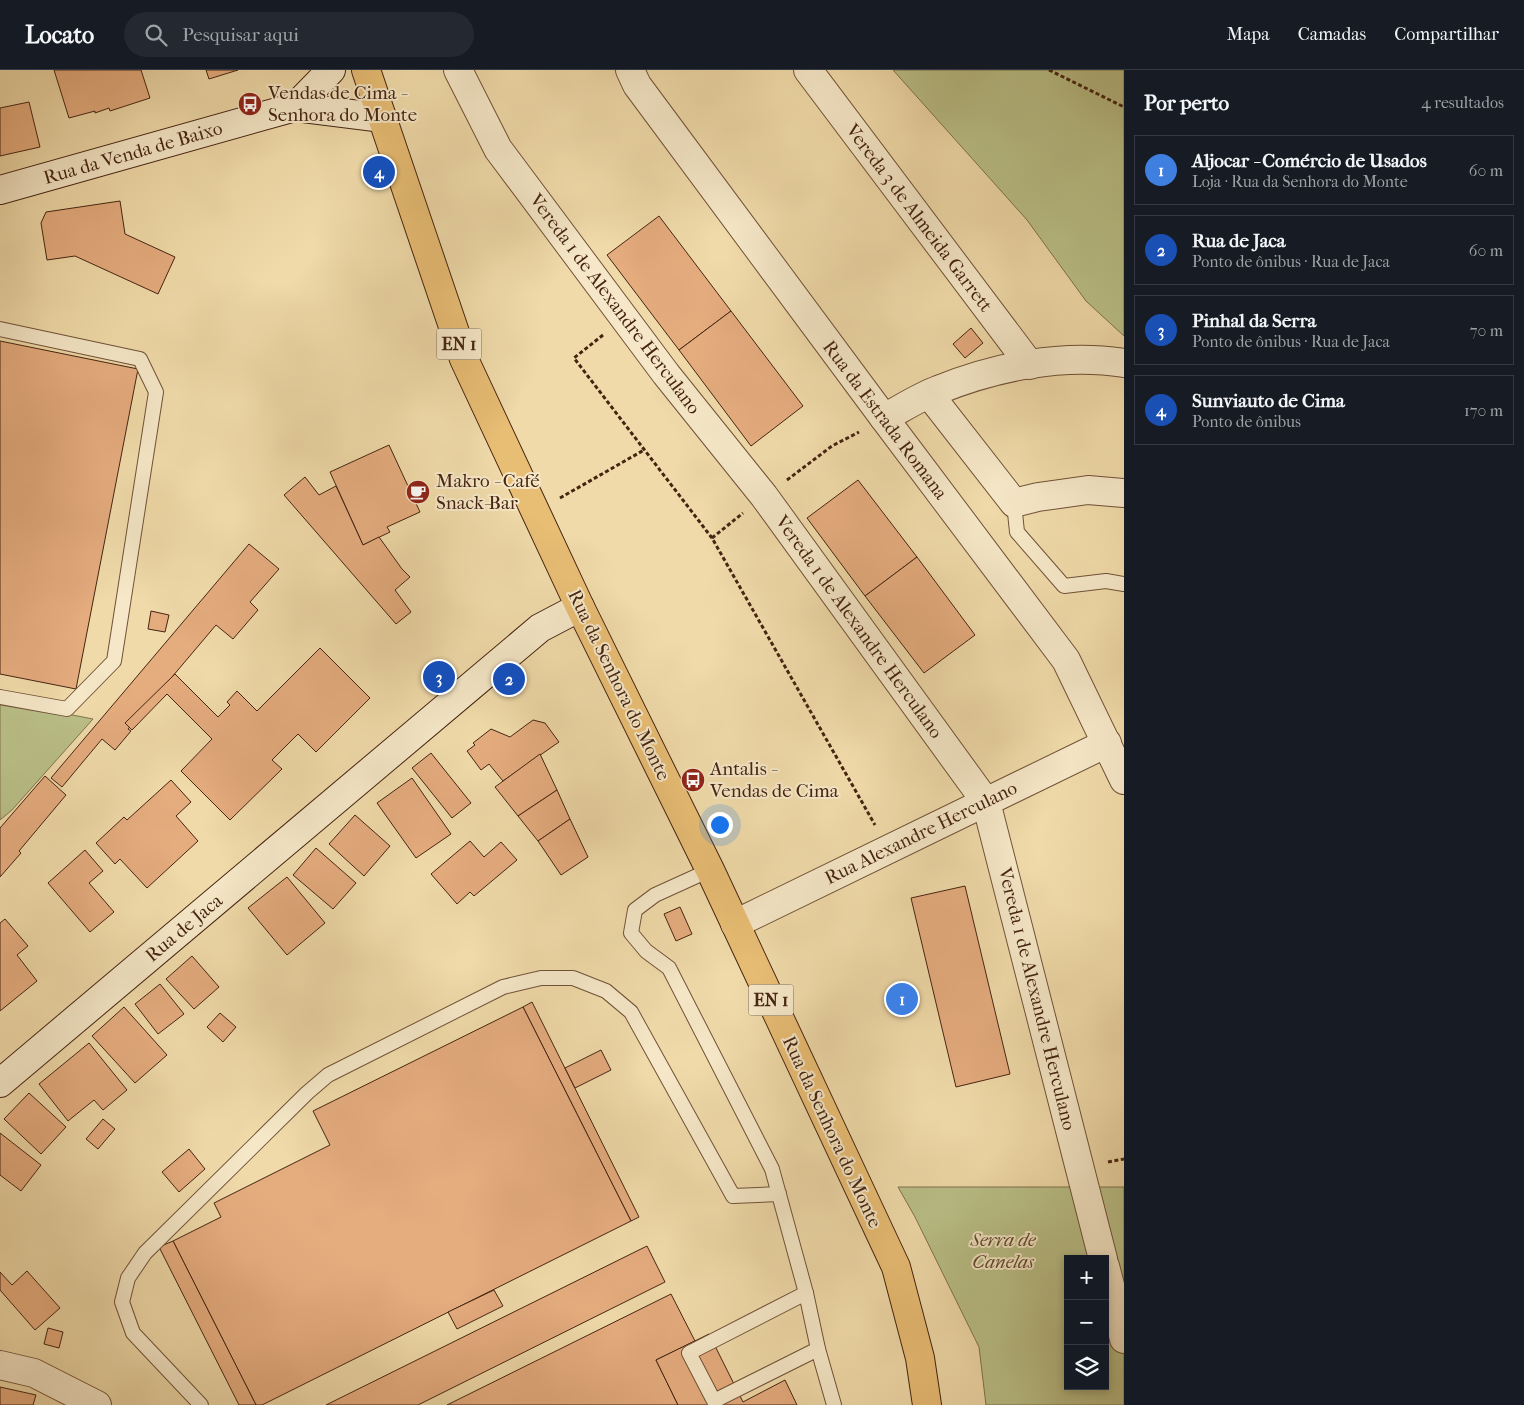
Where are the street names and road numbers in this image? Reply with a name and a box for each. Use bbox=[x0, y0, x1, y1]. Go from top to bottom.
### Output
street label: Rua da Venda de Baixo bbox=[41, 117, 225, 189]
street label: Vereda 3 de Almeida Garrett bbox=[841, 119, 997, 316]
street label: Vereda 1 de Alexandre Herculano bbox=[524, 189, 705, 419]
road number: EN 1 bbox=[436, 328, 482, 360]
street label: Rua da Estrada Romana bbox=[818, 336, 952, 504]
street label: Vereda 1 de Alexandre Herculano bbox=[770, 511, 947, 743]
street label: Rua da Senhora do Monte bbox=[563, 586, 675, 784]
street label: Rua Alexandre Herculano bbox=[821, 777, 1021, 889]
street label: Vereda 1 de Alexandre Herculano bbox=[993, 864, 1080, 1133]
street label: Rua de Jaca bbox=[141, 889, 227, 967]
road number: EN 1 bbox=[748, 984, 794, 1016]
street label: Rua da Senhora do Monte bbox=[778, 1032, 886, 1232]

